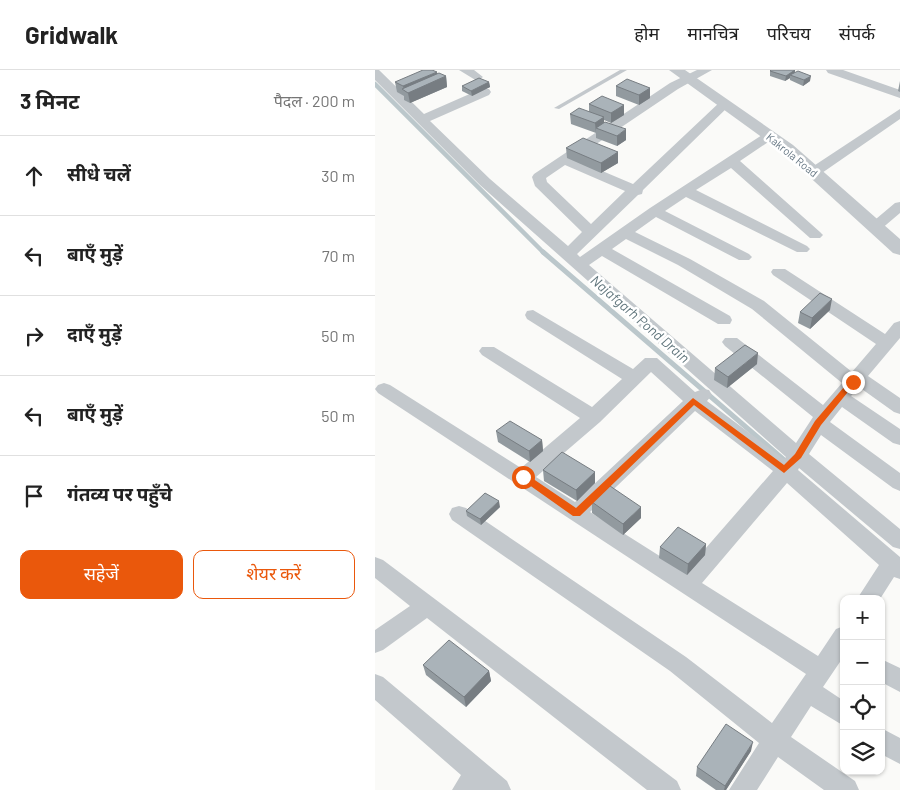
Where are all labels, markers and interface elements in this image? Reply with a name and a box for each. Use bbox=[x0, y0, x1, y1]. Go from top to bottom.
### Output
text: Gridwalk bbox=[25, 20, 118, 49]
text: होम bbox=[634, 22, 659, 44]
text: मानचित्र bbox=[687, 22, 739, 44]
text: परिचय bbox=[767, 22, 811, 44]
text: संपर्क bbox=[839, 22, 875, 44]
text: 3 मिनट bbox=[20, 88, 80, 113]
text: पैदल · 200 m bbox=[274, 91, 355, 110]
street label: Kakrola Road bbox=[764, 130, 821, 179]
icon: ahead bbox=[20, 162, 48, 190]
text: सीधे चलें bbox=[67, 162, 131, 185]
text: 30 m bbox=[321, 166, 355, 185]
icon: left bbox=[20, 242, 48, 270]
text: बाएँ मुड़ें bbox=[67, 242, 123, 265]
text: 70 m bbox=[322, 246, 355, 265]
water label: Najafgarh Pond Drain bbox=[588, 271, 693, 366]
icon: right bbox=[20, 322, 48, 350]
text: दाएँ मुड़ें bbox=[67, 322, 122, 345]
text: 50 m bbox=[321, 326, 355, 345]
route end bbox=[842, 371, 865, 394]
icon: left bbox=[20, 402, 48, 430]
text: बाएँ मुड़ें bbox=[67, 402, 123, 425]
text: 50 m bbox=[321, 406, 355, 425]
route start bbox=[512, 466, 535, 489]
icon: arrive bbox=[20, 482, 48, 510]
text: गंतव्य पर पहुँचे bbox=[67, 482, 172, 505]
button: सहेजें bbox=[20, 550, 183, 599]
button: शेयर करें bbox=[193, 550, 355, 599]
map controls bbox=[840, 595, 885, 775]
button: + bbox=[840, 595, 885, 640]
button: − bbox=[840, 640, 885, 685]
button: locate bbox=[840, 685, 885, 730]
button: layers bbox=[840, 730, 885, 775]

